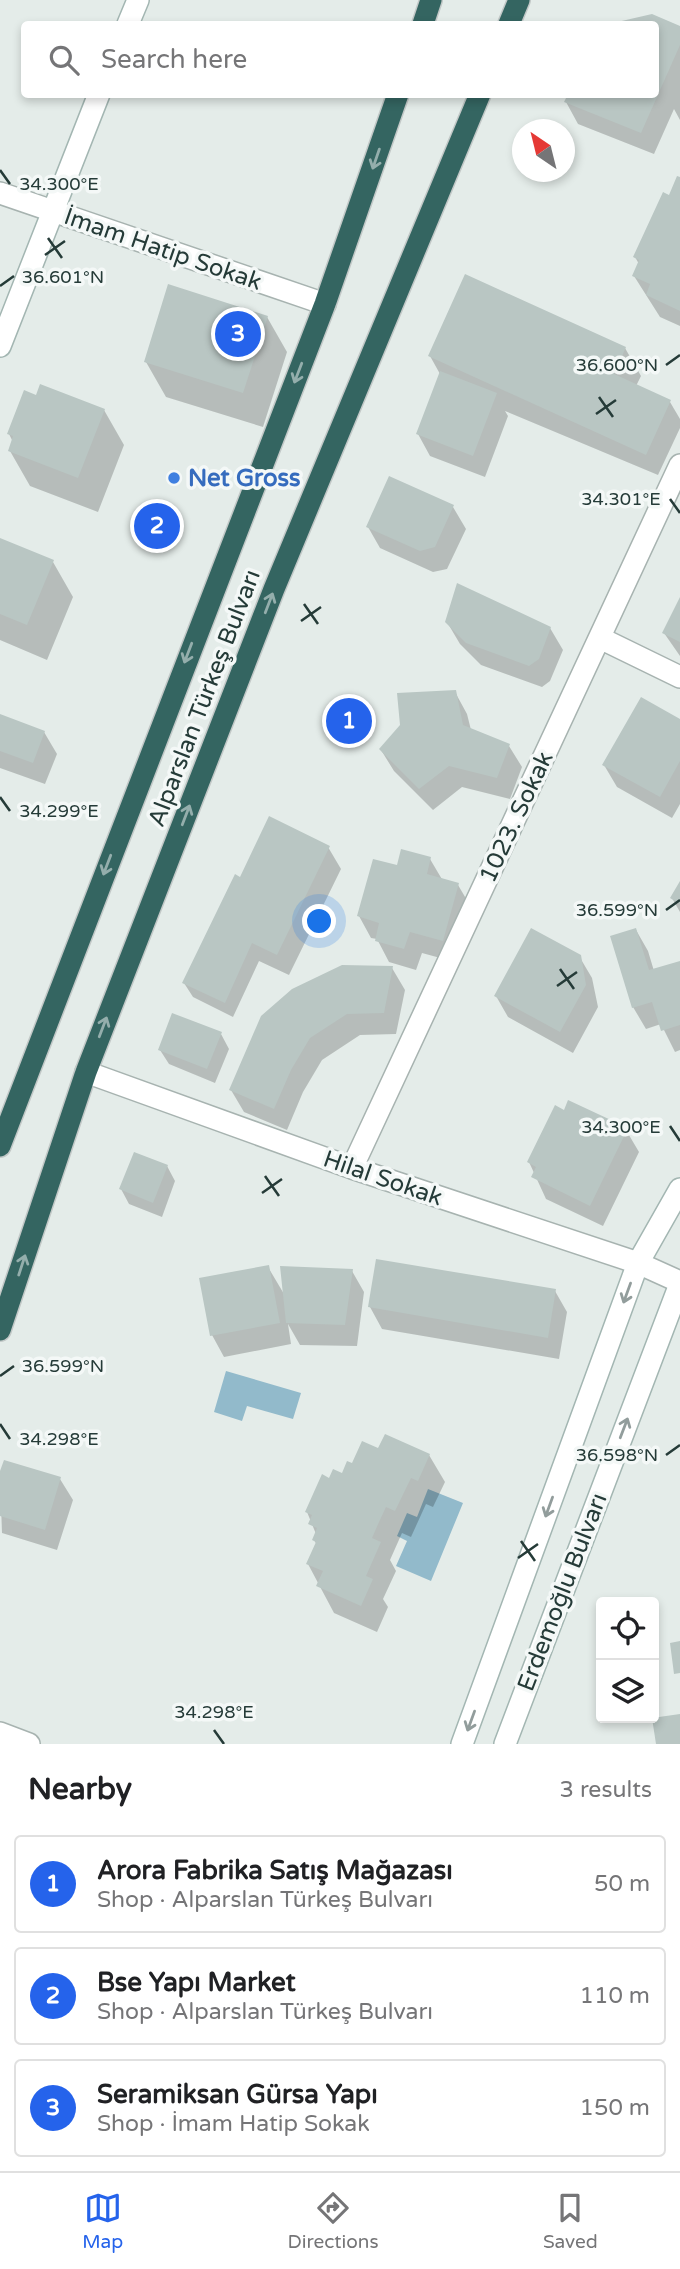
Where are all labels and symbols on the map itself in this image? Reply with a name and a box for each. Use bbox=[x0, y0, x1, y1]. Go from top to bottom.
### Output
north arrow bbox=[512, 119, 575, 182]
one-way arrow bbox=[369, 147, 381, 169]
text: 34.300°E bbox=[19, 173, 99, 195]
street label: İmam Hatip Sokak bbox=[60, 202, 265, 297]
text: 36.601°N bbox=[22, 266, 104, 288]
pin: 3 bbox=[215, 308, 261, 360]
text: 36.600°N bbox=[576, 354, 658, 376]
one-way arrow bbox=[291, 361, 304, 383]
place label: Net Gross bbox=[188, 464, 301, 493]
marker: Net Gross bbox=[166, 470, 182, 486]
text: 34.301°E bbox=[581, 488, 661, 510]
pin: 2 bbox=[134, 500, 180, 552]
street label: Alparslan Türkeş Bulvarı bbox=[142, 566, 267, 831]
one-way arrow bbox=[263, 593, 276, 614]
one-way arrow bbox=[181, 642, 194, 663]
pin: 1 bbox=[326, 695, 372, 747]
street label: 1023. Sokak bbox=[473, 747, 560, 887]
text: 34.299°E bbox=[19, 800, 99, 822]
one-way arrow bbox=[181, 805, 193, 826]
one-way arrow bbox=[99, 854, 112, 876]
text: 36.599°N bbox=[576, 899, 658, 921]
your location bbox=[302, 904, 336, 938]
one-way arrow bbox=[98, 1017, 111, 1038]
text: 34.300°E bbox=[581, 1116, 661, 1138]
street label: Hilal Sokak bbox=[319, 1145, 446, 1212]
one-way arrow bbox=[16, 1255, 29, 1277]
one-way arrow bbox=[619, 1282, 632, 1304]
text: 36.599°N bbox=[22, 1355, 104, 1377]
one-way arrow bbox=[619, 1417, 631, 1439]
text: 34.298°E bbox=[19, 1428, 99, 1450]
text: 36.598°N bbox=[576, 1444, 658, 1466]
street label: Erdemoğlu Bulvarı bbox=[511, 1489, 614, 1695]
one-way arrow bbox=[541, 1496, 554, 1518]
text: 34.298°E bbox=[174, 1701, 254, 1723]
one-way arrow bbox=[463, 1709, 476, 1731]

